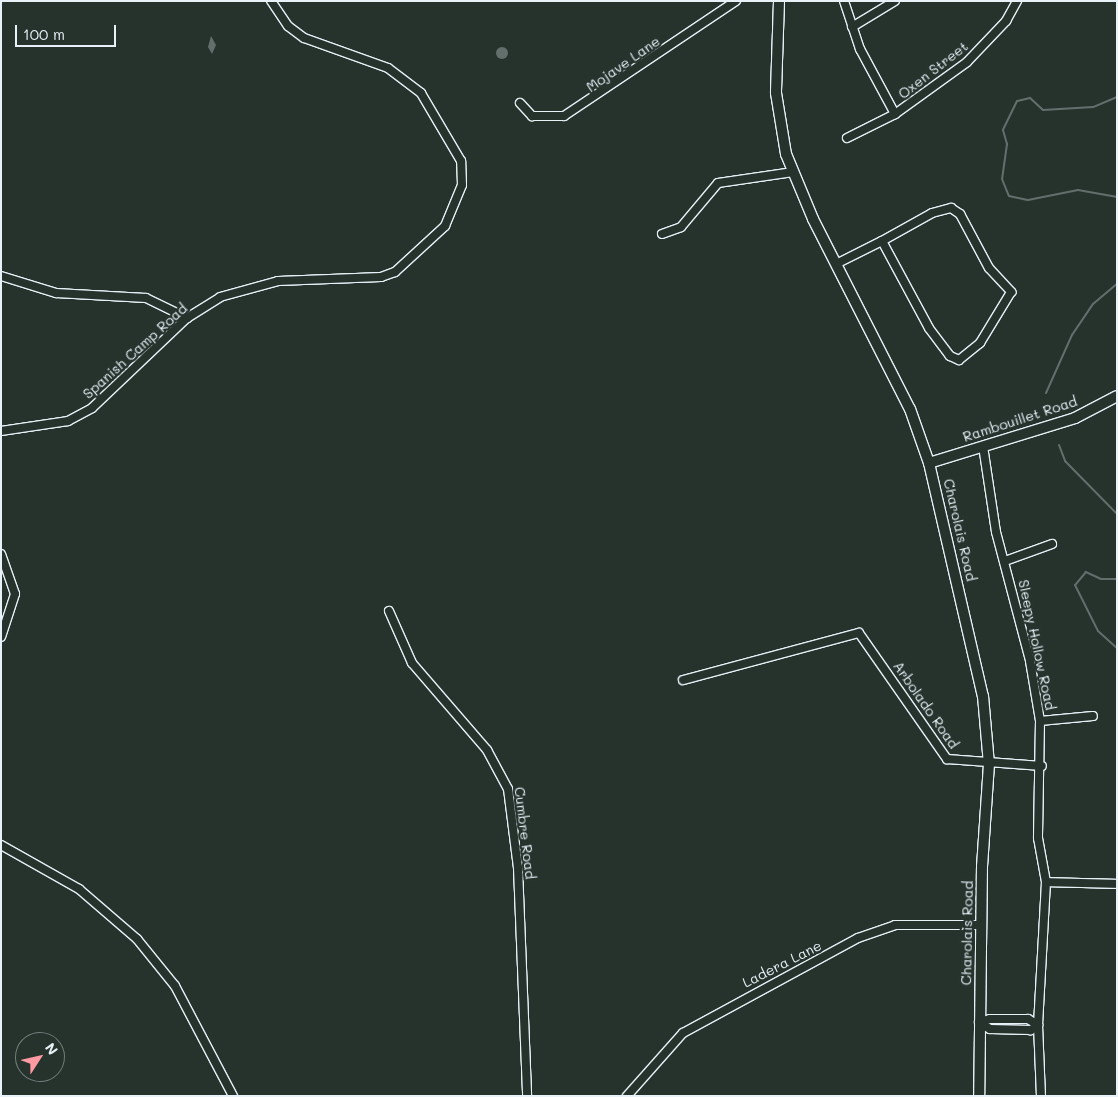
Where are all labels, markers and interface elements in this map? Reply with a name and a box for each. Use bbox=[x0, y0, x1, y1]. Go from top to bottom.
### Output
scale bar bbox=[18, 15, 119, 47]
text: 100 m bbox=[23, 24, 65, 44]
street label: Mojave Lane bbox=[583, 32, 663, 96]
street label: Oxen Street bbox=[895, 38, 971, 102]
street label: Spanish Camp Road bbox=[79, 300, 191, 402]
street label: Rambouillet Road bbox=[961, 393, 1079, 445]
street label: Charolais Road bbox=[940, 477, 980, 583]
street label: Sleepy Hollow Road bbox=[1015, 578, 1059, 712]
street label: Arbolado Road bbox=[890, 658, 962, 752]
street label: Cumbre Road bbox=[511, 786, 539, 880]
street label: Charolais Road bbox=[958, 881, 976, 985]
street label: Ladera Lane bbox=[740, 937, 824, 991]
north arrow bbox=[15, 1032, 65, 1082]
text: N bbox=[41, 1039, 63, 1058]

